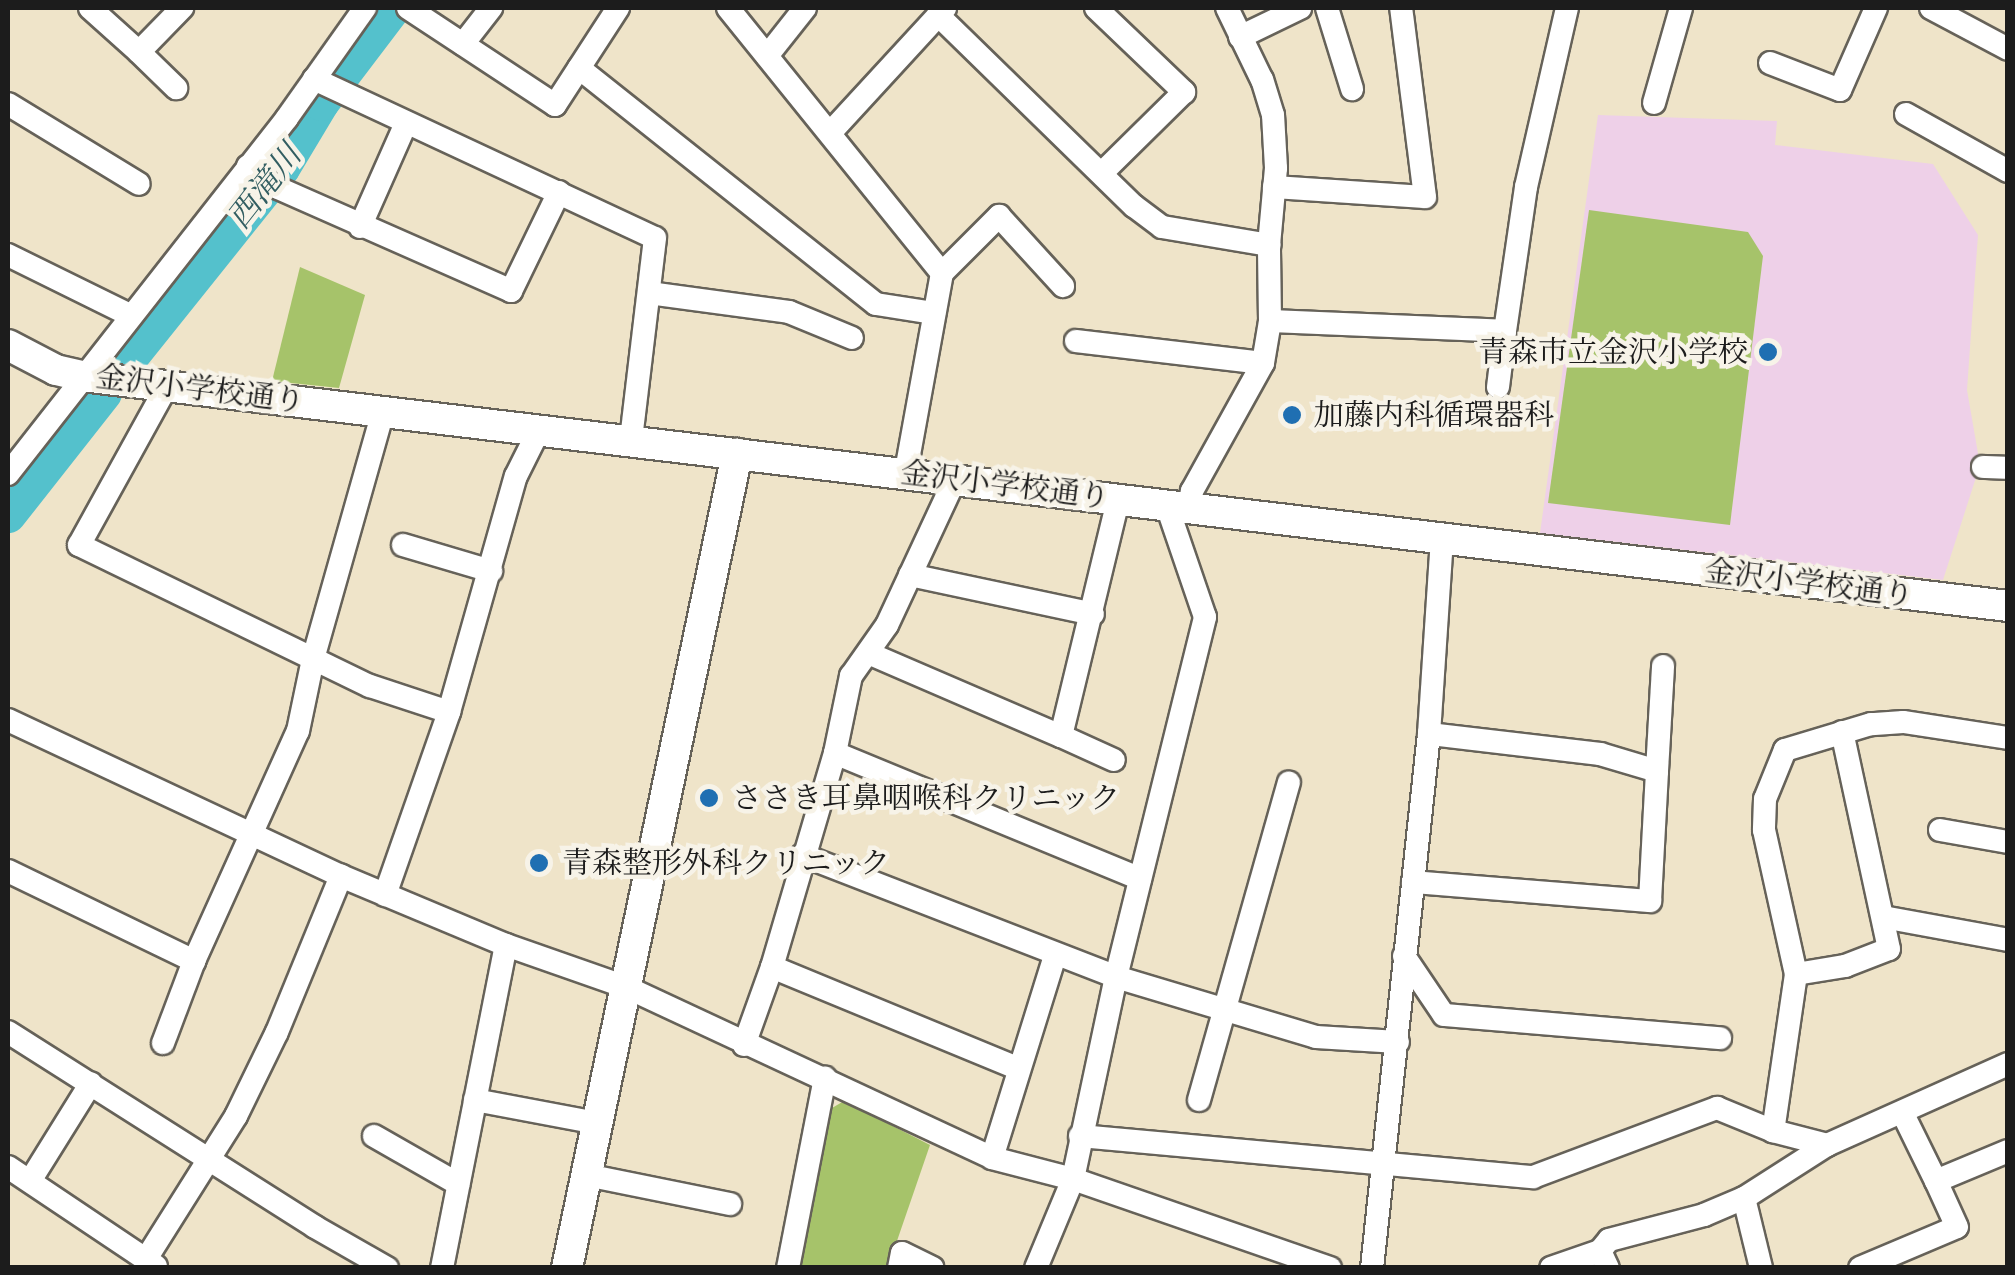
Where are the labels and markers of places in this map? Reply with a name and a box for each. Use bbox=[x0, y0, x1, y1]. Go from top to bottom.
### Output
place label: 青森市立金沢小学校 bbox=[1478, 334, 1748, 370]
marker: 青森市立金沢小学校 bbox=[1757, 341, 1779, 363]
place label: 加藤内科循環器科 bbox=[1314, 397, 1554, 433]
marker: 加藤内科循環器科 bbox=[1279, 402, 1305, 428]
place label: ささき耳鼻咽喉科クリニック bbox=[732, 780, 1122, 816]
marker: ささき耳鼻咽喉科クリニック bbox=[696, 785, 722, 811]
place label: 青森整形外科クリニック bbox=[562, 845, 892, 881]
marker: 青森整形外科クリニック bbox=[526, 850, 552, 876]

